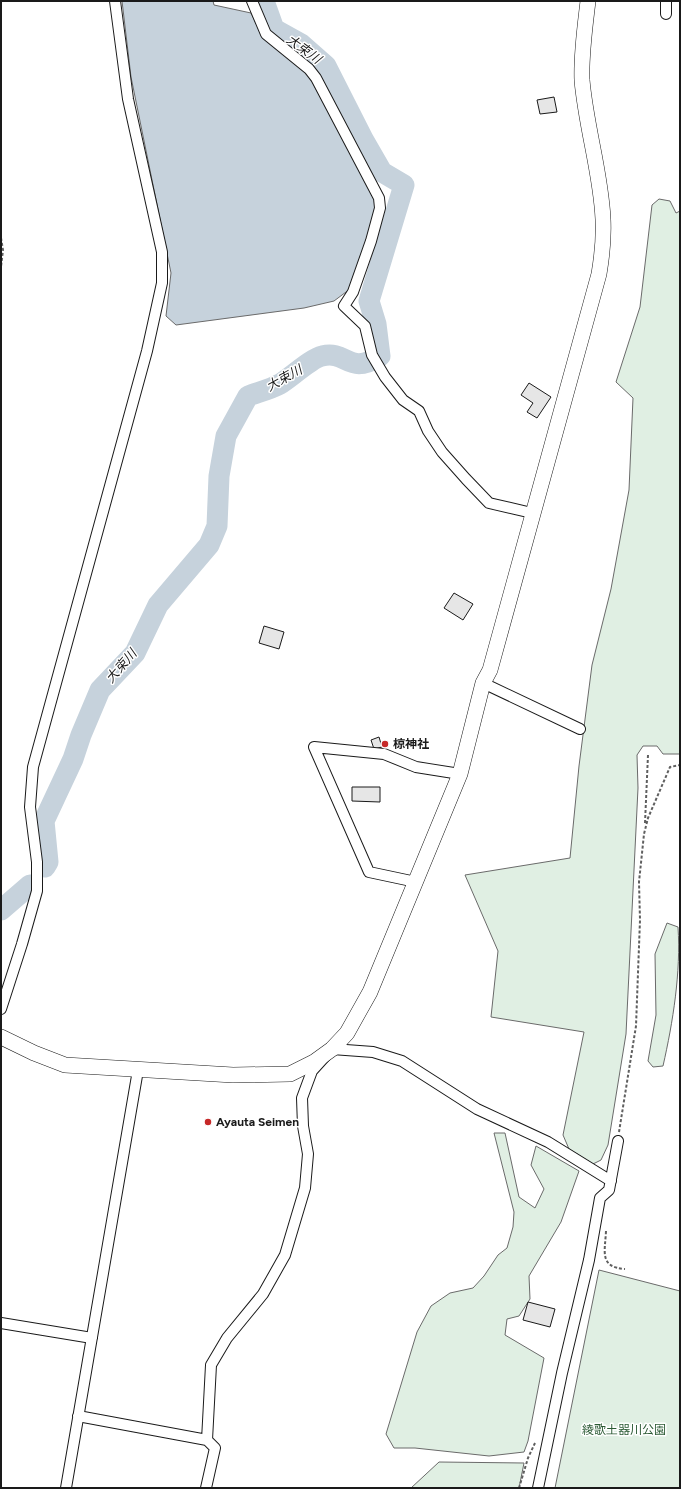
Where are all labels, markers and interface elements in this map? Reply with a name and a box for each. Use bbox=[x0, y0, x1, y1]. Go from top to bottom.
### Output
water label: 大束川 bbox=[284, 31, 326, 68]
water label: 大束川 bbox=[263, 361, 306, 394]
water label: 大束川 bbox=[103, 645, 141, 686]
place label: 椋神社 bbox=[393, 737, 429, 751]
marker: 椋神社 bbox=[380, 739, 390, 749]
place label: Ayauta Seimen bbox=[216, 1115, 299, 1129]
marker: Ayauta Seimen bbox=[203, 1117, 213, 1127]
park label: 綾歌土器川公園 bbox=[582, 1423, 666, 1437]

